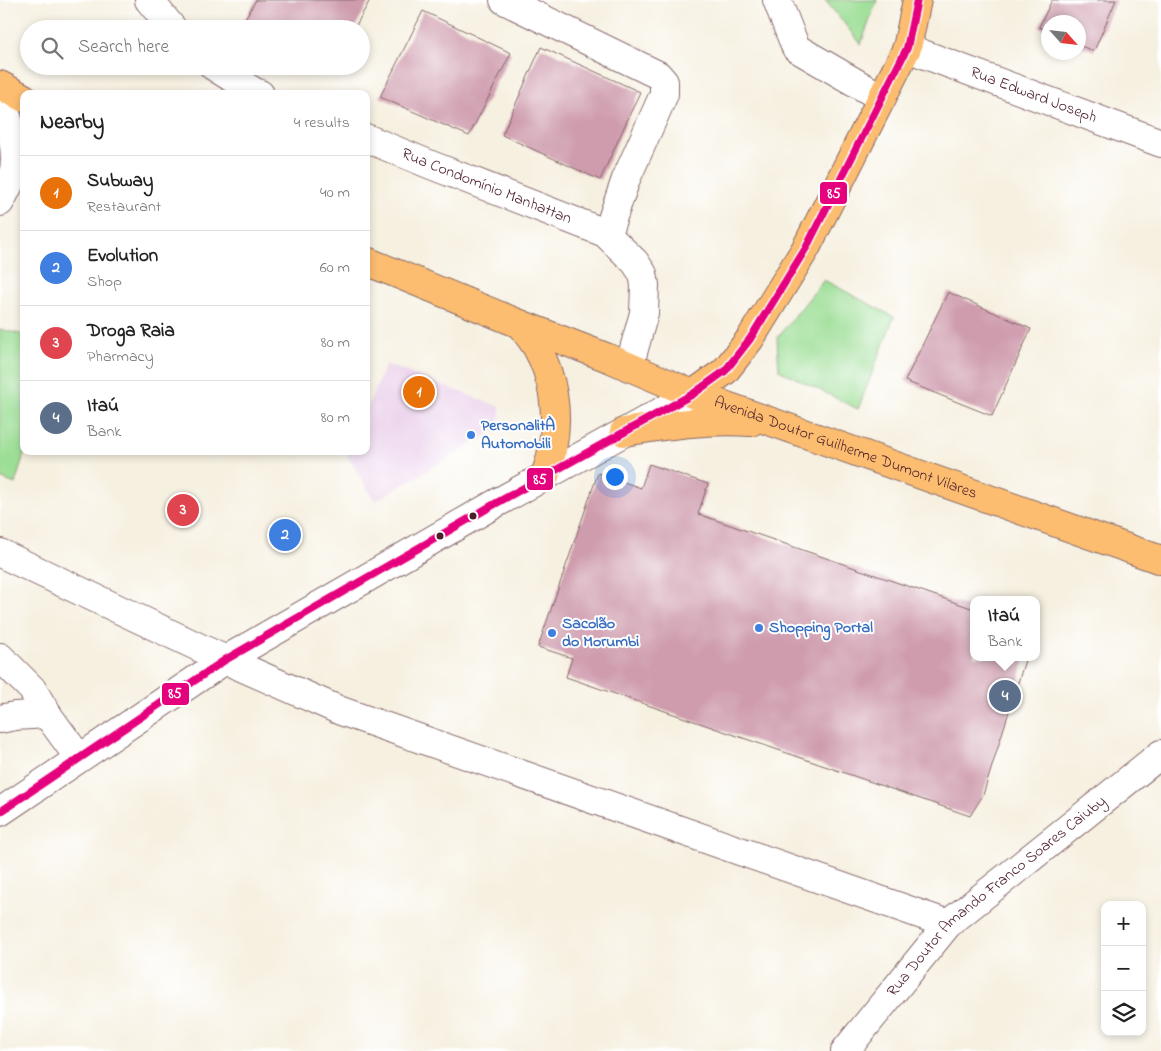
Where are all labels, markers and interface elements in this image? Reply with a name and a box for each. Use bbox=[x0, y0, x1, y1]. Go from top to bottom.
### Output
north arrow bbox=[1041, 15, 1086, 60]
search box bbox=[20, 20, 370, 75]
icon: search bbox=[38, 34, 66, 62]
text: Search here bbox=[78, 34, 169, 61]
street label: Rua Edward Joseph bbox=[967, 61, 1100, 130]
text: Nearby bbox=[40, 108, 104, 138]
text: 4 results bbox=[294, 111, 350, 135]
street label: Rua Condomínio Manhattan bbox=[398, 142, 575, 231]
text: Subway bbox=[87, 168, 153, 195]
text: 1 bbox=[53, 181, 59, 205]
text: 40 m bbox=[320, 181, 350, 205]
line badge: 85 bbox=[819, 181, 848, 205]
text: 85 bbox=[826, 184, 841, 205]
text: Restaurant bbox=[87, 195, 161, 219]
text: Evolution bbox=[87, 243, 158, 270]
text: 2 bbox=[52, 256, 60, 280]
text: 60 m bbox=[320, 256, 350, 280]
text: Shop bbox=[87, 270, 122, 294]
text: Droga Raia bbox=[87, 318, 175, 345]
text: 3 bbox=[53, 331, 59, 355]
text: 80 m bbox=[321, 331, 350, 355]
text: Pharmacy bbox=[87, 345, 154, 369]
pin: 1 bbox=[403, 373, 435, 411]
street label: Avenida Doutor Guilherme Dumont Vilares bbox=[711, 390, 981, 506]
text: Itaú bbox=[87, 393, 119, 420]
text: 4 bbox=[53, 406, 59, 430]
text: 80 m bbox=[321, 406, 350, 430]
place label: PersonalitÀ Automobili bbox=[481, 414, 555, 456]
text: Bank bbox=[87, 420, 121, 444]
marker: PersonalitÀ Automobili bbox=[465, 429, 477, 441]
your location bbox=[602, 464, 628, 490]
line badge: 85 bbox=[526, 467, 554, 491]
text: 85 bbox=[532, 470, 547, 491]
pin: 3 bbox=[167, 491, 199, 529]
unlabelled marker bbox=[468, 511, 478, 521]
pin: 2 bbox=[269, 516, 301, 554]
unlabelled marker bbox=[435, 531, 445, 541]
popup bbox=[970, 596, 1040, 661]
text: Itaú bbox=[988, 603, 1020, 630]
place label: Sacolão do Morumbi bbox=[562, 612, 639, 654]
place label: Shopping Portal bbox=[769, 616, 873, 641]
marker: Shopping Portal bbox=[753, 622, 765, 634]
marker: Sacolão do Morumbi bbox=[546, 627, 558, 639]
text: Bank bbox=[988, 630, 1022, 654]
pin: 4 bbox=[989, 677, 1021, 715]
line badge: 85 bbox=[161, 682, 190, 706]
text: 85 bbox=[167, 684, 182, 705]
street label: Rua Doutor Amando Franco Soares Caiuby bbox=[881, 790, 1112, 1002]
map controls bbox=[1101, 901, 1146, 1036]
button: + bbox=[1101, 901, 1146, 946]
button: − bbox=[1101, 946, 1146, 991]
button: layers bbox=[1101, 991, 1146, 1036]

